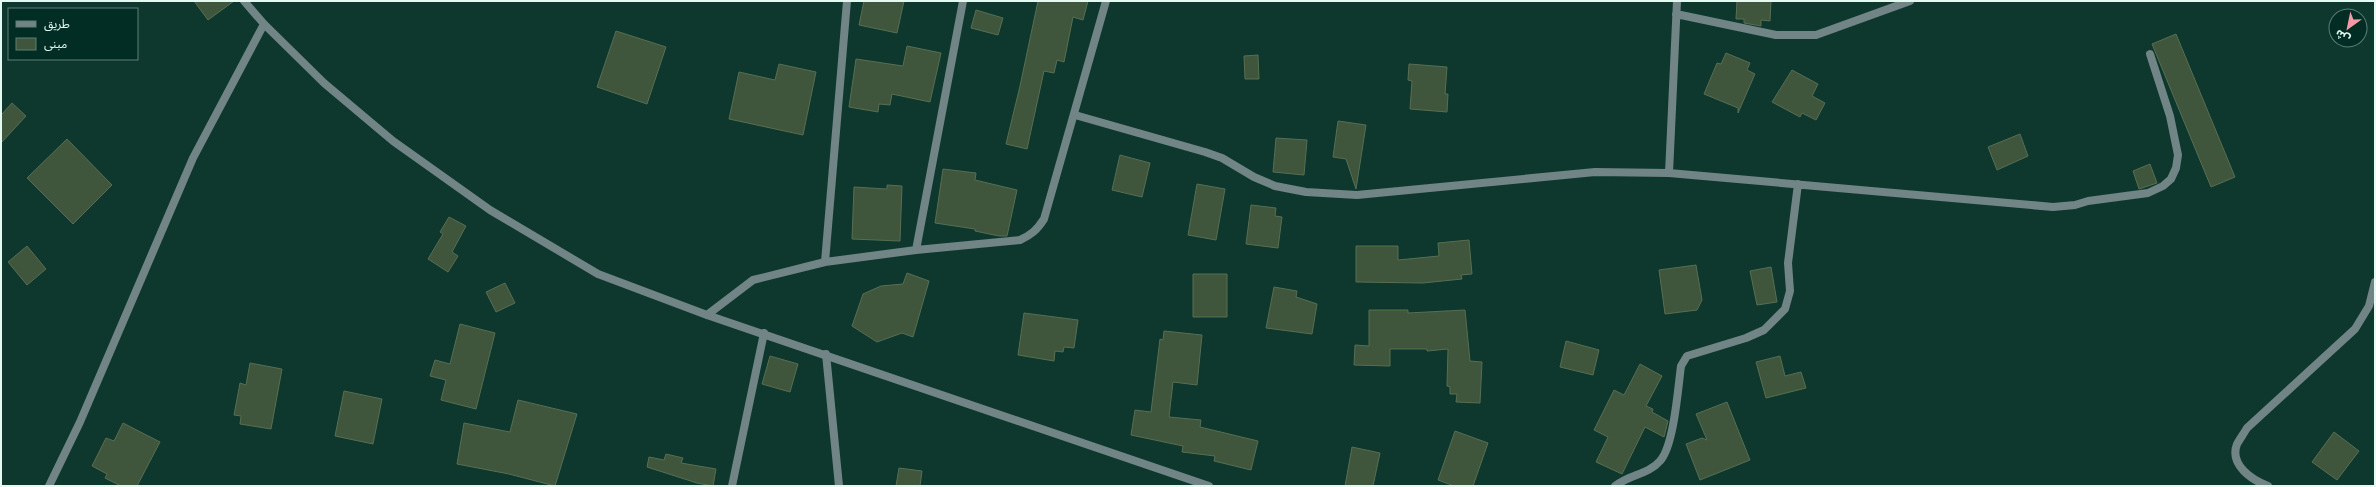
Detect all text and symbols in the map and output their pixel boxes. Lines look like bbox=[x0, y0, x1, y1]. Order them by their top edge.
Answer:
legend bbox=[8, 8, 138, 60]
north arrow bbox=[2328, 8, 2368, 48]
text: طريق bbox=[44, 15, 70, 32]
text: ش bbox=[2332, 26, 2353, 47]
text: مبنى bbox=[44, 35, 67, 52]

